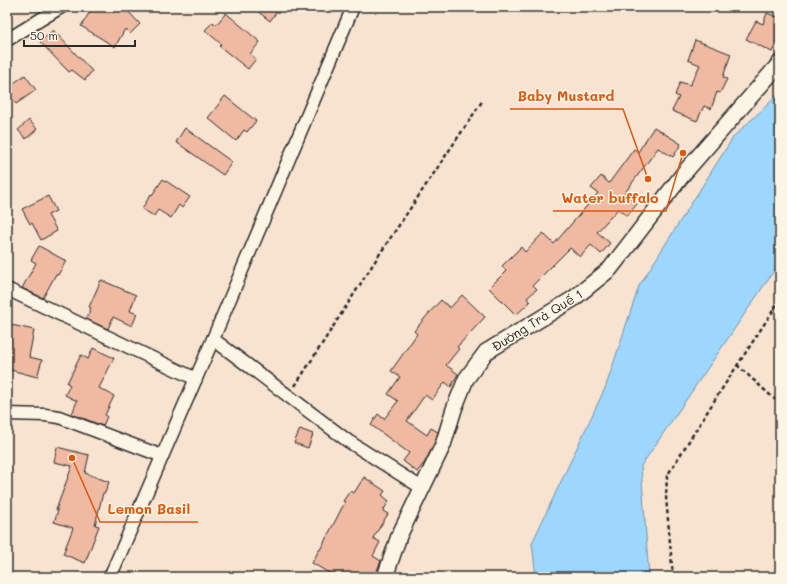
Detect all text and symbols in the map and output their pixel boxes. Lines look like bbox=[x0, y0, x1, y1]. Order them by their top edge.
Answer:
scale bar bbox=[24, 22, 135, 48]
text: 50 m bbox=[30, 27, 58, 43]
callout: Baby Mustard bbox=[510, 83, 623, 109]
text: Baby Mustard bbox=[518, 86, 615, 105]
callout: Water buffalo bbox=[553, 185, 666, 211]
text: Water buffalo bbox=[561, 188, 659, 207]
street label: Đường Trà Quế 1 bbox=[488, 285, 586, 354]
callout: Lemon Basil bbox=[100, 496, 198, 522]
text: Lemon Basil bbox=[108, 499, 190, 518]

